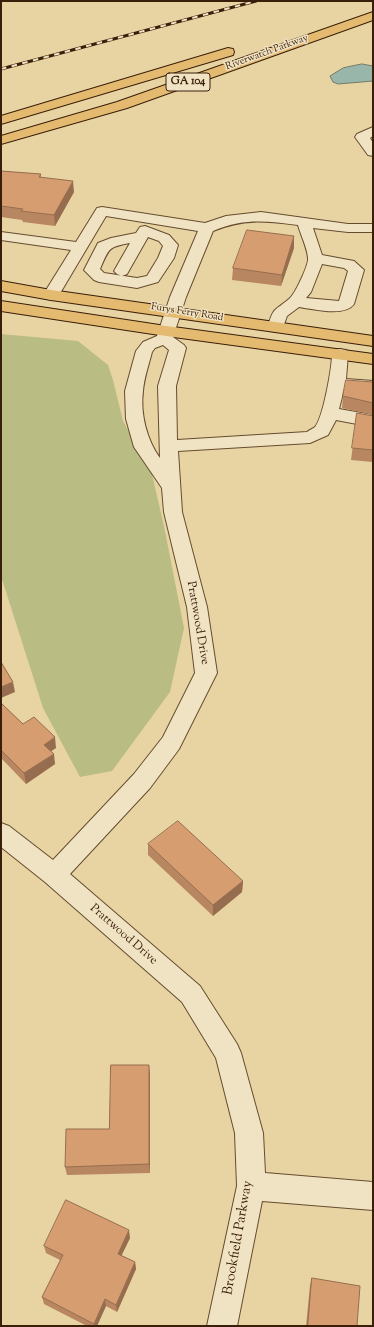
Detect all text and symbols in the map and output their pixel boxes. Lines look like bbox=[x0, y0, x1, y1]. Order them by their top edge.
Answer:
street label: Riverwatch Parkway bbox=[224, 32, 310, 74]
road number: GA 104 bbox=[166, 73, 210, 91]
street label: Furys Ferry Road bbox=[150, 301, 224, 325]
street label: Prattwood Drive bbox=[183, 580, 211, 666]
street label: Prattwood Drive bbox=[86, 902, 160, 968]
street label: Brookfield Parkway bbox=[221, 1179, 257, 1297]

